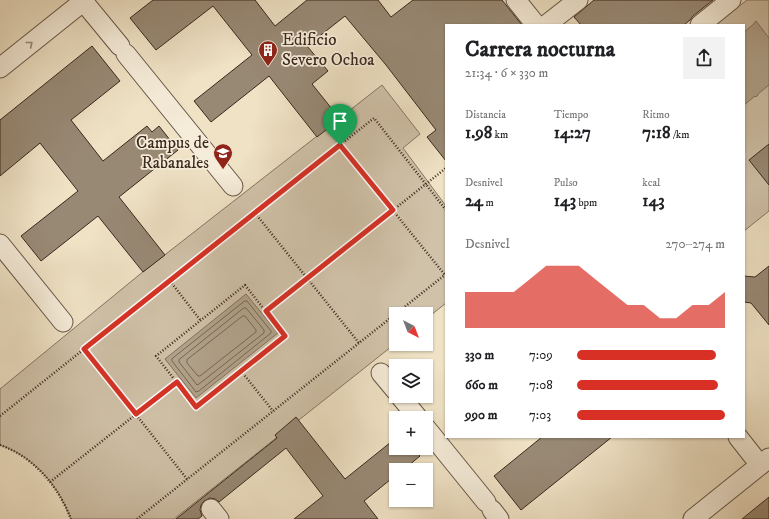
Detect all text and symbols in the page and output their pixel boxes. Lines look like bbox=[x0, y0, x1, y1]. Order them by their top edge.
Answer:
place label: Edificio Severo Ochoa bbox=[282, 29, 375, 71]
text: Carrera nocturna bbox=[465, 36, 615, 63]
button: share bbox=[683, 37, 725, 79]
building icon: Edificio Severo Ochoa bbox=[257, 39, 279, 67]
one-way arrow bbox=[26, 42, 33, 49]
text: 21:34 · 6 × 330 m bbox=[465, 65, 548, 81]
pin bbox=[323, 104, 357, 145]
text: Distancia bbox=[465, 108, 506, 122]
text: Tiempo bbox=[554, 108, 588, 122]
text: Ritmo bbox=[642, 108, 670, 122]
icon: arrive bbox=[329, 110, 351, 132]
text: 1.98 bbox=[465, 122, 492, 144]
text: 14:27 bbox=[554, 122, 591, 144]
text: 7:18 bbox=[642, 122, 670, 144]
text: km bbox=[492, 128, 508, 142]
text: /km bbox=[670, 128, 690, 142]
place label: Campus de Rabanales bbox=[136, 132, 209, 174]
school or university icon: Campus de Rabanales bbox=[212, 142, 234, 170]
text: Desnivel bbox=[465, 176, 503, 190]
text: Pulso bbox=[554, 176, 578, 190]
text: kcal bbox=[642, 176, 660, 190]
text: 24 bbox=[465, 190, 483, 212]
text: 143 bbox=[554, 190, 576, 212]
text: 143 bbox=[642, 190, 665, 212]
text: m bbox=[483, 196, 494, 210]
text: bpm bbox=[576, 196, 597, 210]
text: Desnivel bbox=[465, 236, 510, 252]
text: 270–274 m bbox=[665, 236, 725, 252]
north arrow bbox=[389, 307, 433, 351]
map controls bbox=[389, 307, 433, 507]
text: 330 m bbox=[465, 347, 494, 363]
text: 7:09 bbox=[529, 347, 553, 363]
button: layers bbox=[389, 359, 433, 403]
text: 660 m bbox=[465, 377, 498, 393]
text: 7:08 bbox=[529, 377, 553, 393]
text: 990 m bbox=[465, 407, 498, 423]
text: 7:03 bbox=[529, 407, 551, 423]
button: + bbox=[389, 411, 433, 455]
button: − bbox=[389, 463, 433, 507]

